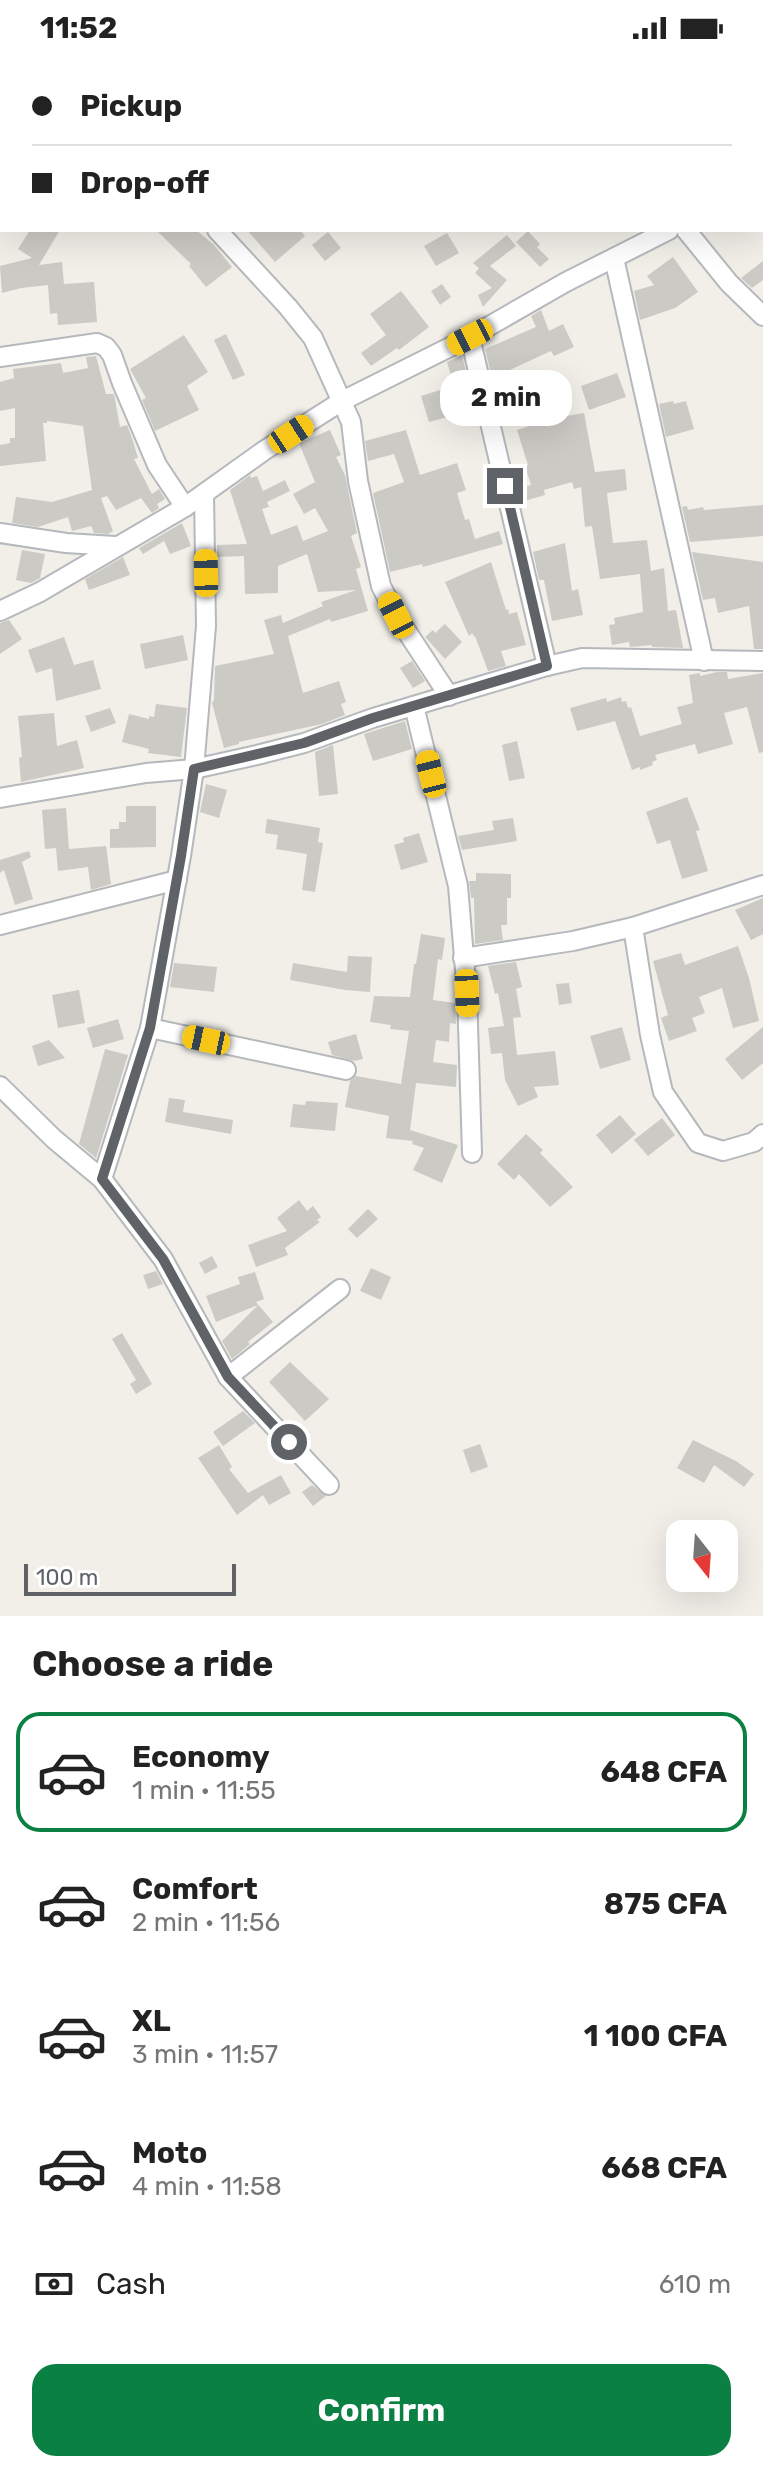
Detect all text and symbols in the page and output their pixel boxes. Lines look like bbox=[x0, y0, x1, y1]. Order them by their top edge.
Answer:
text: 11:52 bbox=[40, 10, 117, 46]
text: Pickup bbox=[80, 88, 182, 124]
text: Drop-off bbox=[80, 165, 209, 201]
car bbox=[443, 315, 497, 359]
callout: 2 min bbox=[439, 370, 571, 426]
text: 2 min bbox=[471, 382, 541, 413]
car bbox=[264, 411, 318, 457]
route end bbox=[487, 468, 523, 504]
car bbox=[194, 549, 218, 597]
car bbox=[374, 588, 418, 642]
car bbox=[414, 748, 448, 800]
car bbox=[454, 969, 480, 1017]
car bbox=[180, 1023, 232, 1057]
route start bbox=[271, 1424, 307, 1460]
north arrow bbox=[666, 1520, 738, 1592]
map controls bbox=[666, 1520, 738, 1592]
scale bar bbox=[24, 1560, 236, 1596]
text: 100 m bbox=[36, 1564, 98, 1591]
text: Choose a ride bbox=[32, 1642, 273, 1685]
icon: car bbox=[36, 1736, 108, 1808]
text: Economy bbox=[132, 1739, 270, 1775]
text: 648 CFA bbox=[600, 1754, 727, 1790]
text: 1 min · 11:55 bbox=[132, 1775, 276, 1806]
icon: car bbox=[36, 1868, 108, 1940]
text: Comfort bbox=[132, 1871, 258, 1907]
text: 875 CFA bbox=[604, 1886, 727, 1922]
text: 2 min · 11:56 bbox=[132, 1907, 280, 1938]
icon: car bbox=[36, 2000, 108, 2072]
text: XL bbox=[132, 2003, 171, 2039]
text: 1 100 CFA bbox=[584, 2018, 727, 2054]
text: 3 min · 11:57 bbox=[132, 2039, 278, 2070]
icon: car bbox=[36, 2132, 108, 2204]
text: Moto bbox=[132, 2135, 207, 2171]
text: 668 CFA bbox=[601, 2150, 727, 2186]
text: 4 min · 11:58 bbox=[132, 2171, 282, 2202]
icon: cash bbox=[32, 2262, 76, 2306]
text: Cash bbox=[96, 2266, 166, 2302]
text: 610 m bbox=[659, 2269, 731, 2300]
button: Confirm bbox=[32, 2364, 731, 2456]

